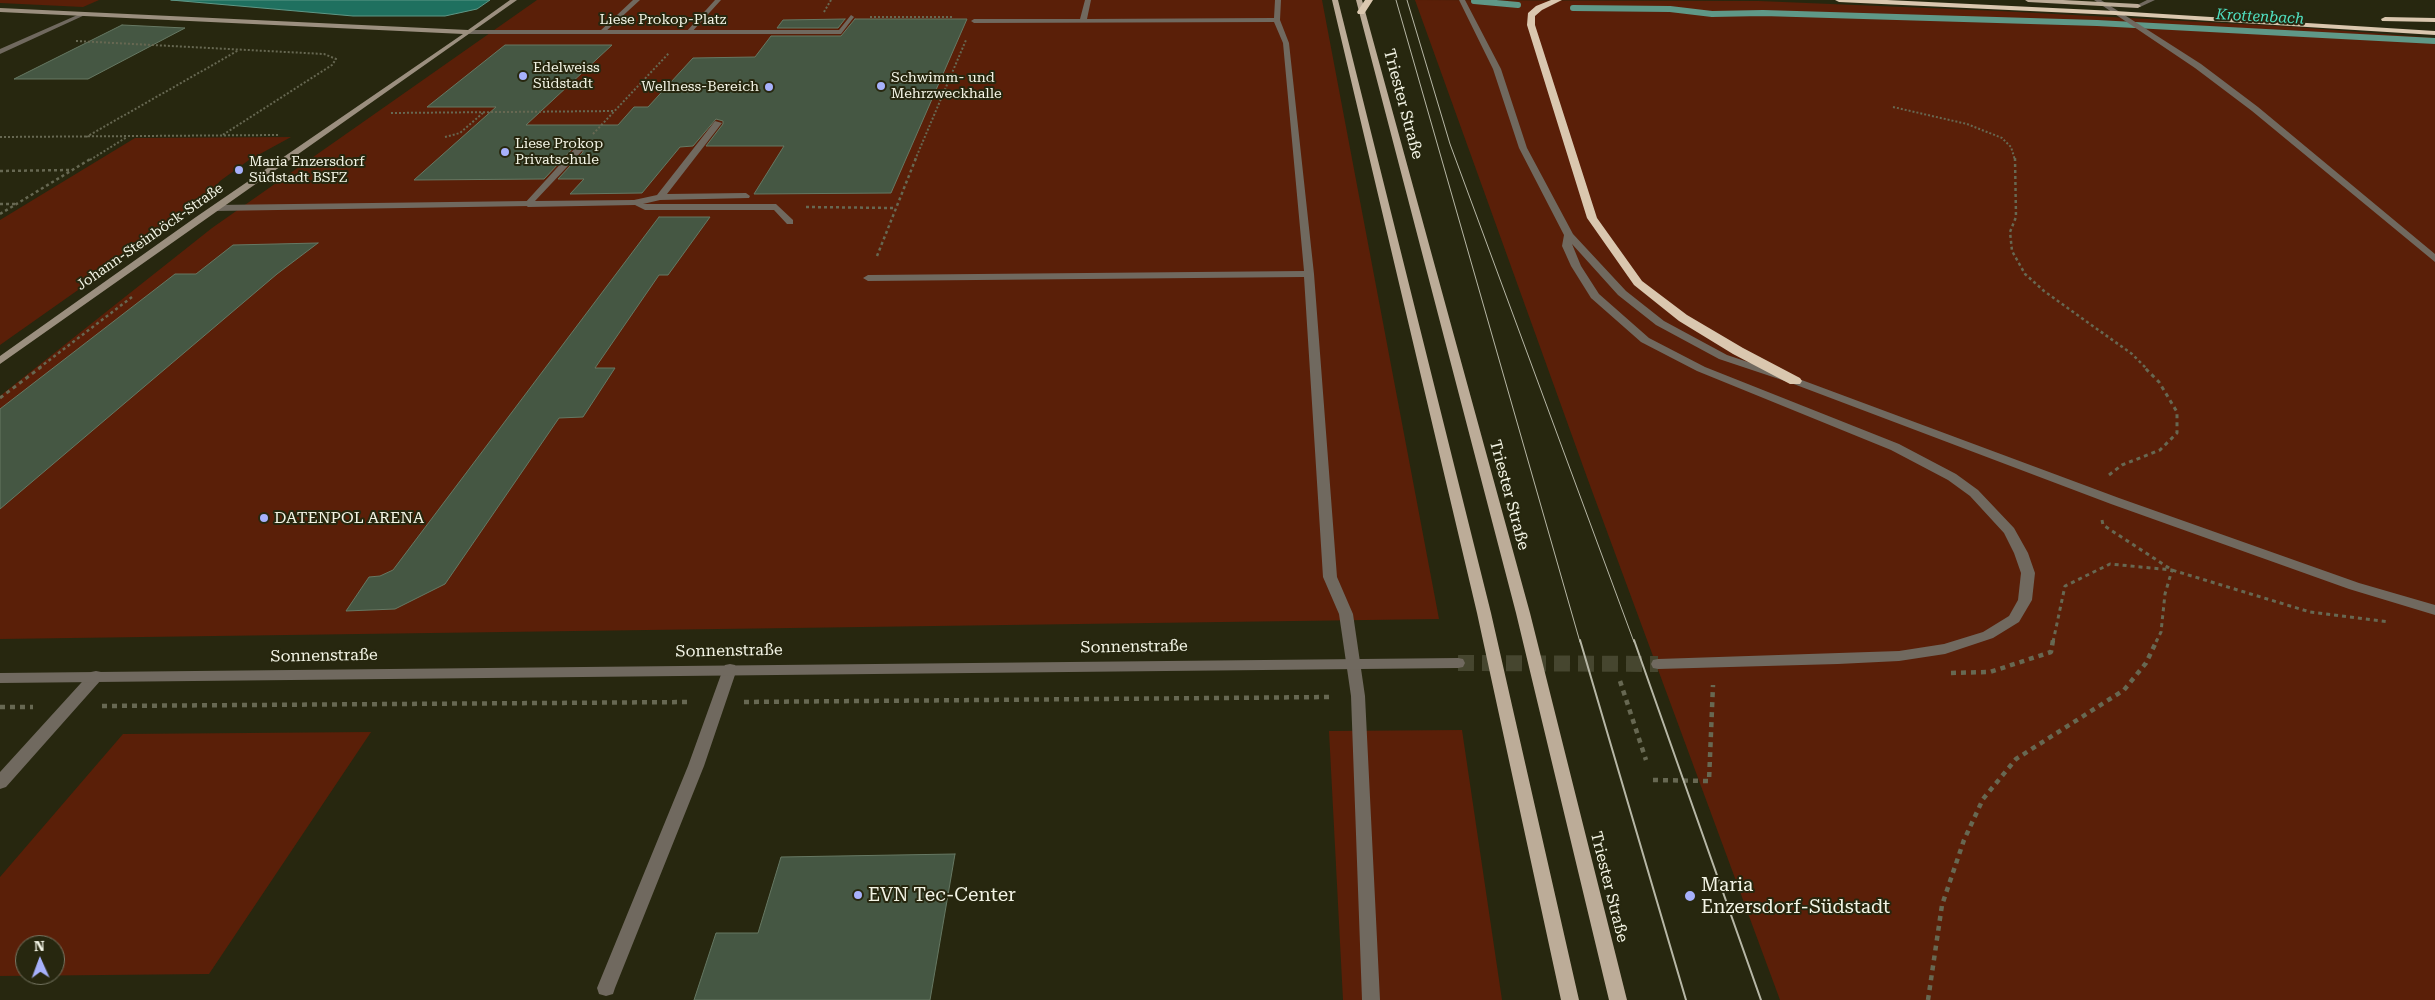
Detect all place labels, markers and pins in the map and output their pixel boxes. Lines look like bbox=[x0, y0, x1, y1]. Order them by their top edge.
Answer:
place label: Edelweiss Südstadt bbox=[533, 60, 600, 92]
marker: Edelweiss Südstadt bbox=[517, 70, 529, 82]
place label: Schwimm- und Mehrzweckhalle bbox=[891, 70, 1002, 102]
place label: Wellness-Bereich bbox=[641, 79, 759, 95]
marker: Schwimm- und Mehrzweckhalle bbox=[875, 80, 887, 92]
marker: Wellness-Bereich bbox=[763, 81, 775, 93]
place label: Liese Prokop Privatschule bbox=[515, 136, 603, 168]
marker: Liese Prokop Privatschule bbox=[499, 146, 511, 158]
place label: Maria Enzersdorf Südstadt BSFZ bbox=[249, 154, 364, 186]
marker: Maria Enzersdorf Südstadt BSFZ bbox=[233, 164, 245, 176]
place label: DATENPOL ARENA bbox=[274, 508, 424, 528]
marker: DATENPOL ARENA bbox=[258, 512, 270, 524]
place label: Maria Enzersdorf-Südstadt bbox=[1701, 874, 1890, 918]
place label: EVN Tec-Center bbox=[868, 884, 1016, 906]
marker: EVN Tec-Center bbox=[852, 889, 864, 901]
marker: Maria Enzersdorf-Südstadt bbox=[1683, 889, 1697, 903]

